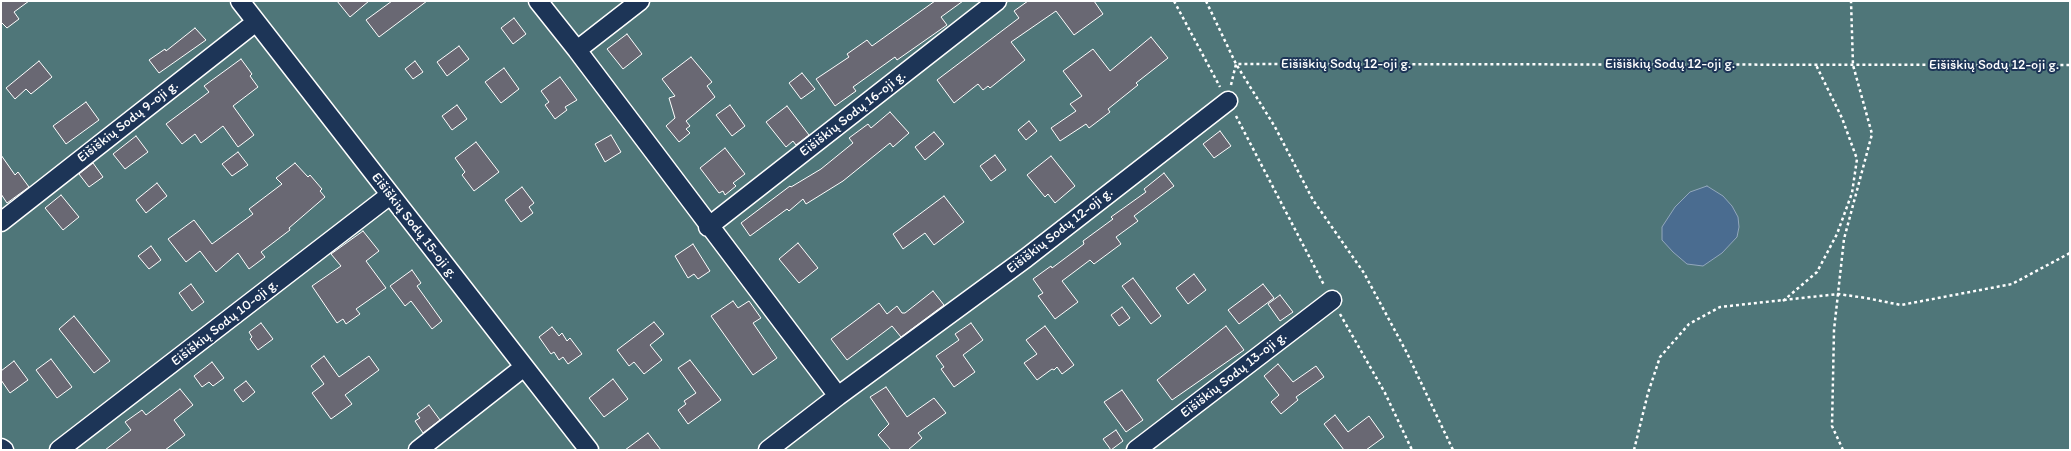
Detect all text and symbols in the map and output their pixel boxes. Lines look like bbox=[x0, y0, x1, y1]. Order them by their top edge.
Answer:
street label: Eišiškių Sodų 12-oji g. bbox=[1281, 56, 1411, 72]
street label: Eišiškių Sodų 12-oji g. bbox=[1605, 56, 1735, 72]
street label: Eišiškių Sodų 12-oji g. bbox=[1929, 57, 2059, 73]
street label: Eišiškių Sodų 16-oji g. bbox=[797, 67, 909, 161]
street label: Eišiškių Sodų 9-oji g. bbox=[74, 77, 182, 167]
street label: Eišiškių Sodų 15-oji g. bbox=[367, 170, 461, 282]
street label: Eišiškių Sodų 12-oji g. bbox=[1004, 184, 1116, 278]
street label: Eišiškių Sodų 10-oji g. bbox=[168, 276, 282, 370]
street label: Eišiškių Sodų 13-oji g. bbox=[1177, 328, 1291, 422]

